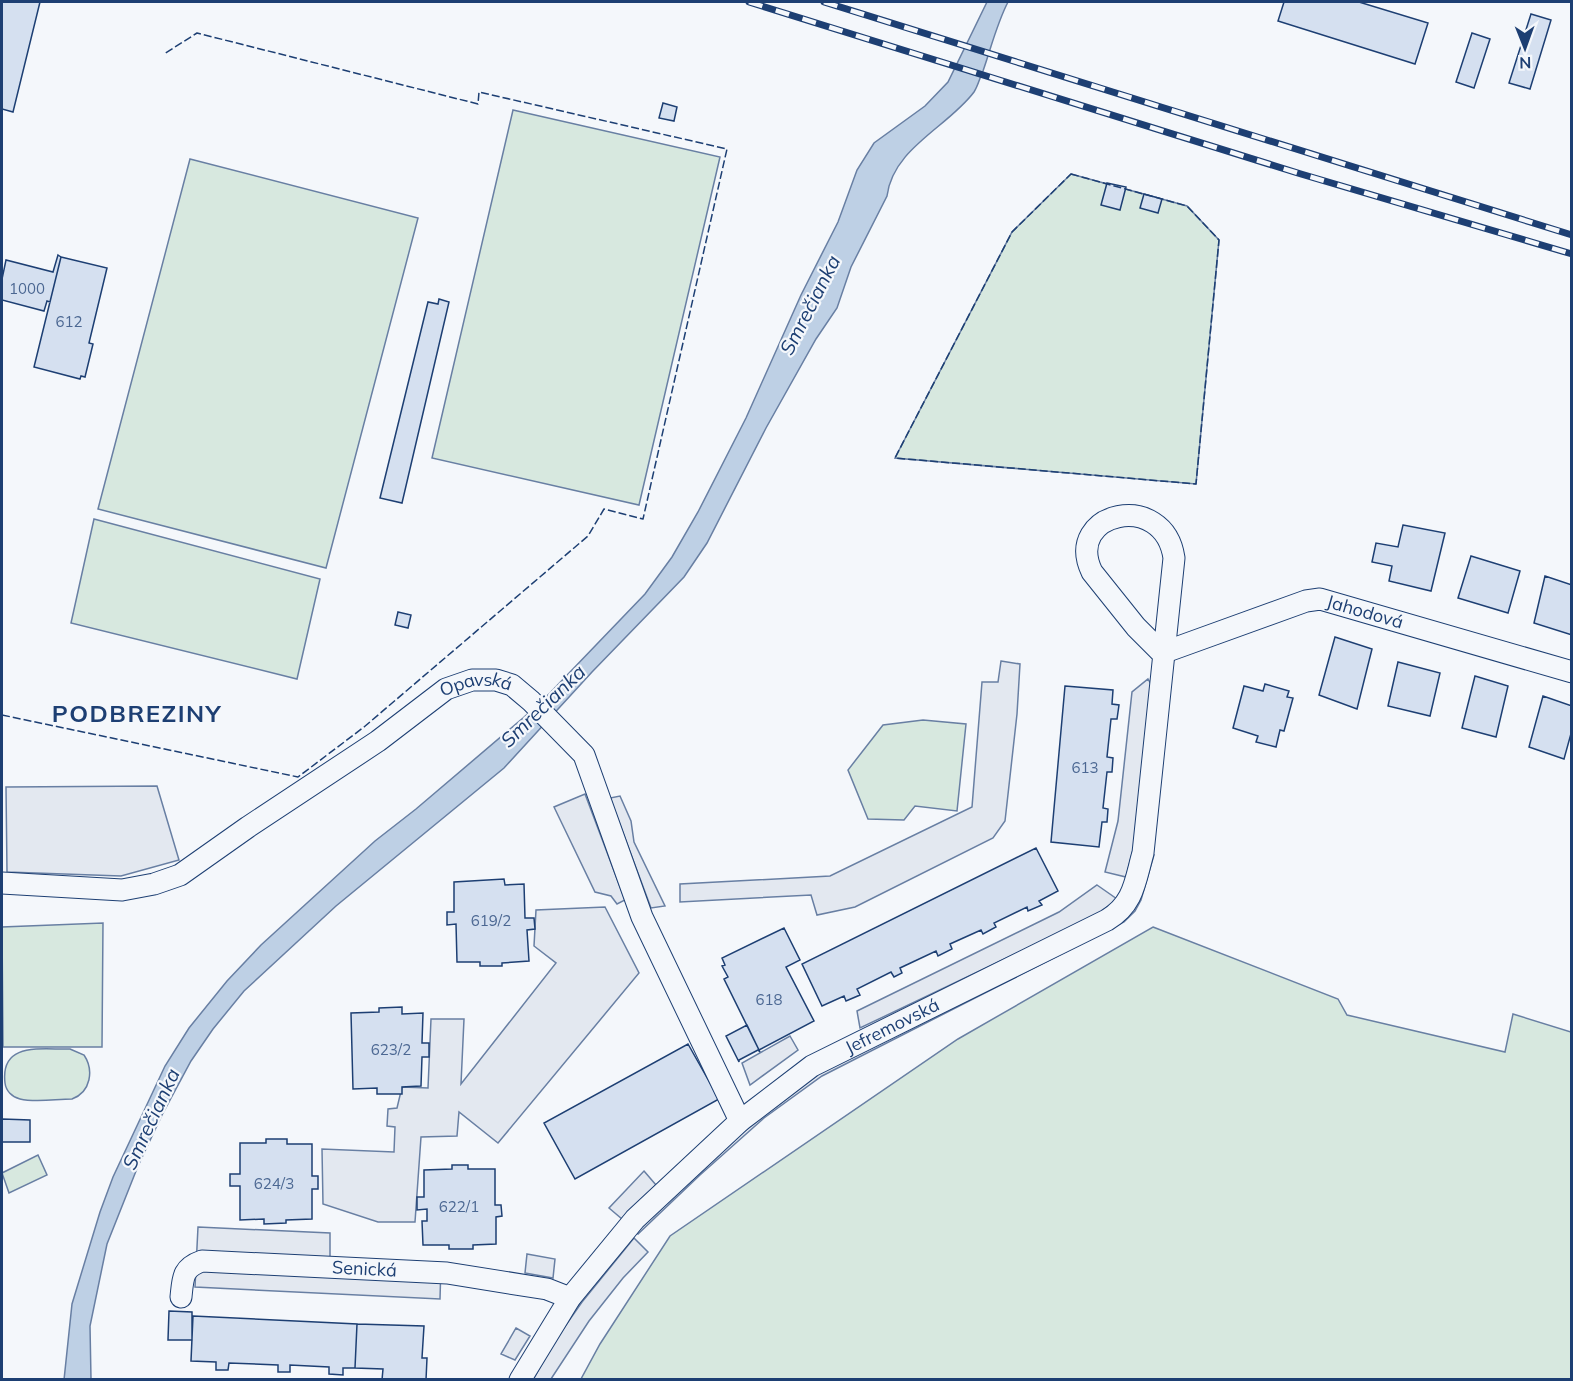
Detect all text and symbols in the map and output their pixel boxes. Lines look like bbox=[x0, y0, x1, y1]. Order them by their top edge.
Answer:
north arrow bbox=[1495, 18, 1555, 78]
text: N bbox=[1519, 53, 1531, 73]
water label: Smrečianka bbox=[774, 251, 845, 359]
house number: 1000 bbox=[9, 279, 45, 298]
house number: 612 bbox=[55, 312, 83, 331]
street label: Jahodová bbox=[1324, 590, 1406, 634]
water label: Smrečianka bbox=[495, 659, 590, 752]
street label: Opavská bbox=[436, 667, 515, 701]
district label: PODBREZINY bbox=[52, 698, 222, 728]
house number: 613 bbox=[1071, 758, 1099, 777]
house number: 619/2 bbox=[471, 911, 511, 930]
house number: 618 bbox=[755, 990, 783, 1009]
street label: Jefremovská bbox=[841, 993, 943, 1059]
house number: 623/2 bbox=[371, 1040, 411, 1059]
water label: Smrečianka bbox=[116, 1064, 185, 1173]
house number: 624/3 bbox=[254, 1174, 294, 1193]
house number: 622/1 bbox=[439, 1197, 479, 1216]
street label: Senická bbox=[331, 1255, 397, 1282]

